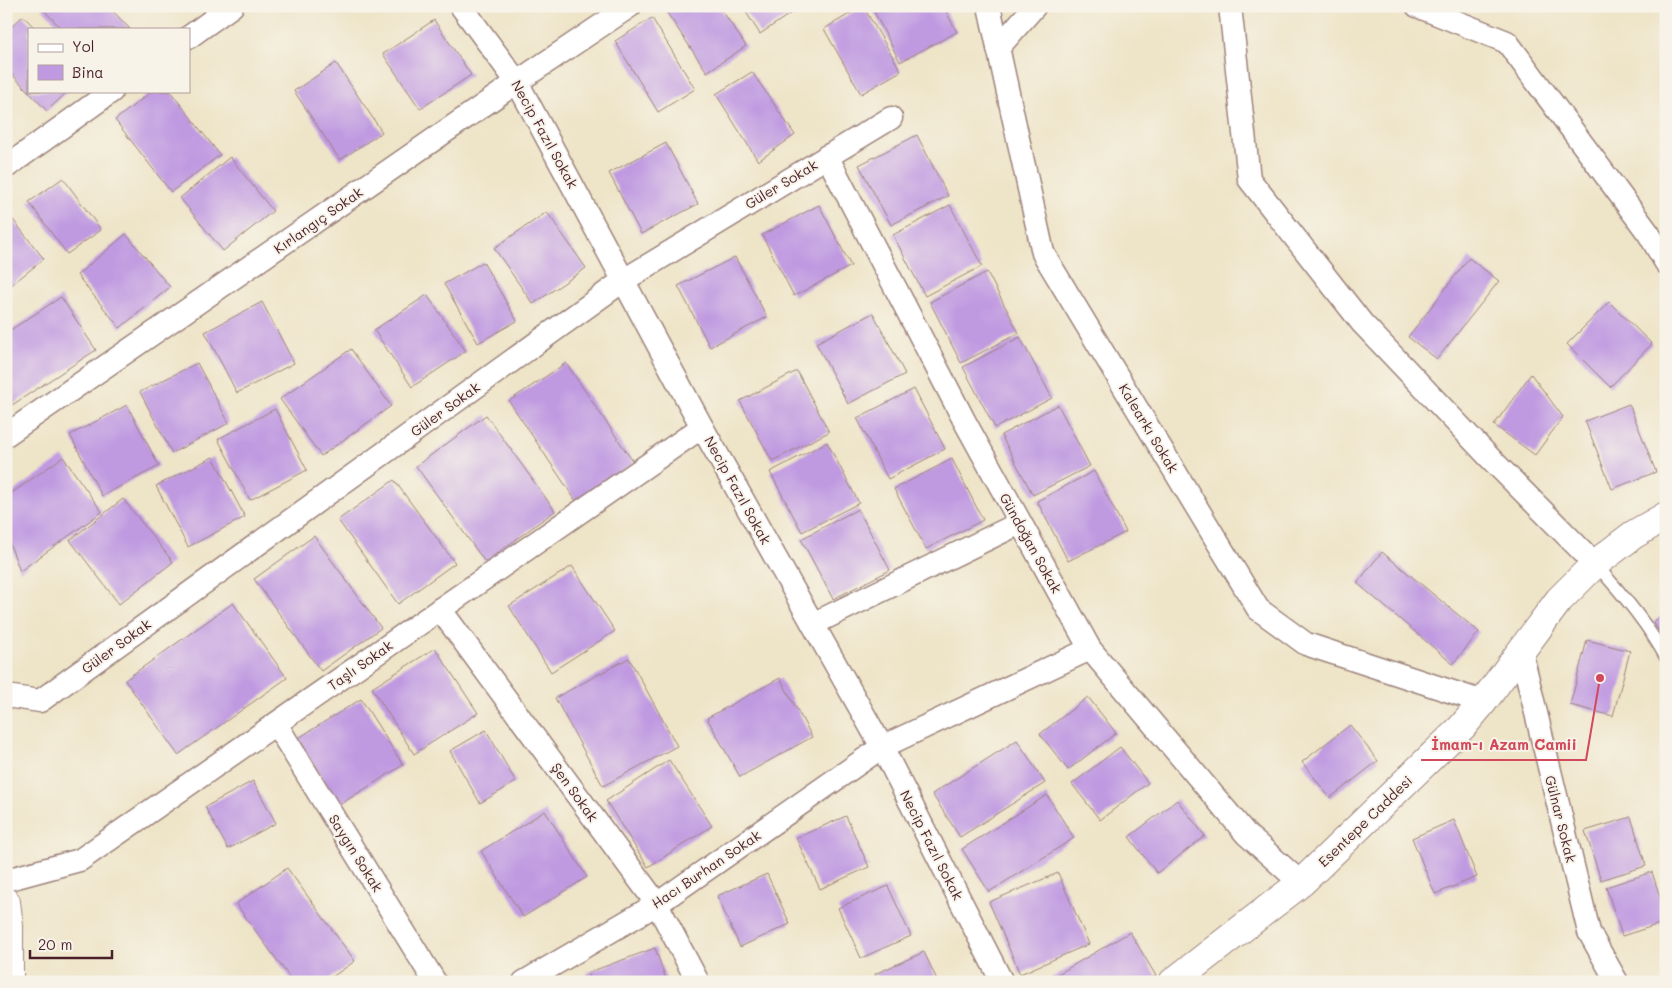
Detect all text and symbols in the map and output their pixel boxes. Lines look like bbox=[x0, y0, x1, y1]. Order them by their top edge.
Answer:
legend bbox=[28, 28, 190, 92]
text: Yol bbox=[72, 36, 95, 56]
text: Bina bbox=[72, 62, 104, 82]
street label: Necip Fazıl Sokak bbox=[507, 76, 583, 192]
street label: Güler Sokak bbox=[741, 155, 821, 213]
street label: Kırlangıç Sokak bbox=[270, 182, 366, 258]
street label: Güler Sokak bbox=[406, 377, 484, 441]
street label: Kalearkı Sokak bbox=[1115, 380, 1183, 476]
street label: Necip Fazıl Sokak bbox=[700, 432, 776, 548]
street label: Gündoğan Sokak bbox=[996, 489, 1066, 597]
street label: Güler Sokak bbox=[77, 614, 155, 678]
street label: Taşlı Sokak bbox=[324, 636, 396, 694]
callout: İmam-ı Azam Camii bbox=[1421, 730, 1586, 760]
text: İmam-ı Azam Camii bbox=[1431, 734, 1577, 754]
street label: Şen Sokak bbox=[547, 759, 603, 825]
street label: Esentepe Caddesi bbox=[1314, 771, 1416, 871]
street label: Gülnar Sokak bbox=[1541, 773, 1581, 865]
street label: Necip Fazıl Sokak bbox=[896, 787, 968, 903]
street label: Saygın Sokak bbox=[325, 810, 387, 896]
street label: Hacı Burhan Sokak bbox=[648, 825, 764, 913]
scale bar bbox=[30, 928, 112, 960]
text: 20 m bbox=[38, 934, 72, 954]

